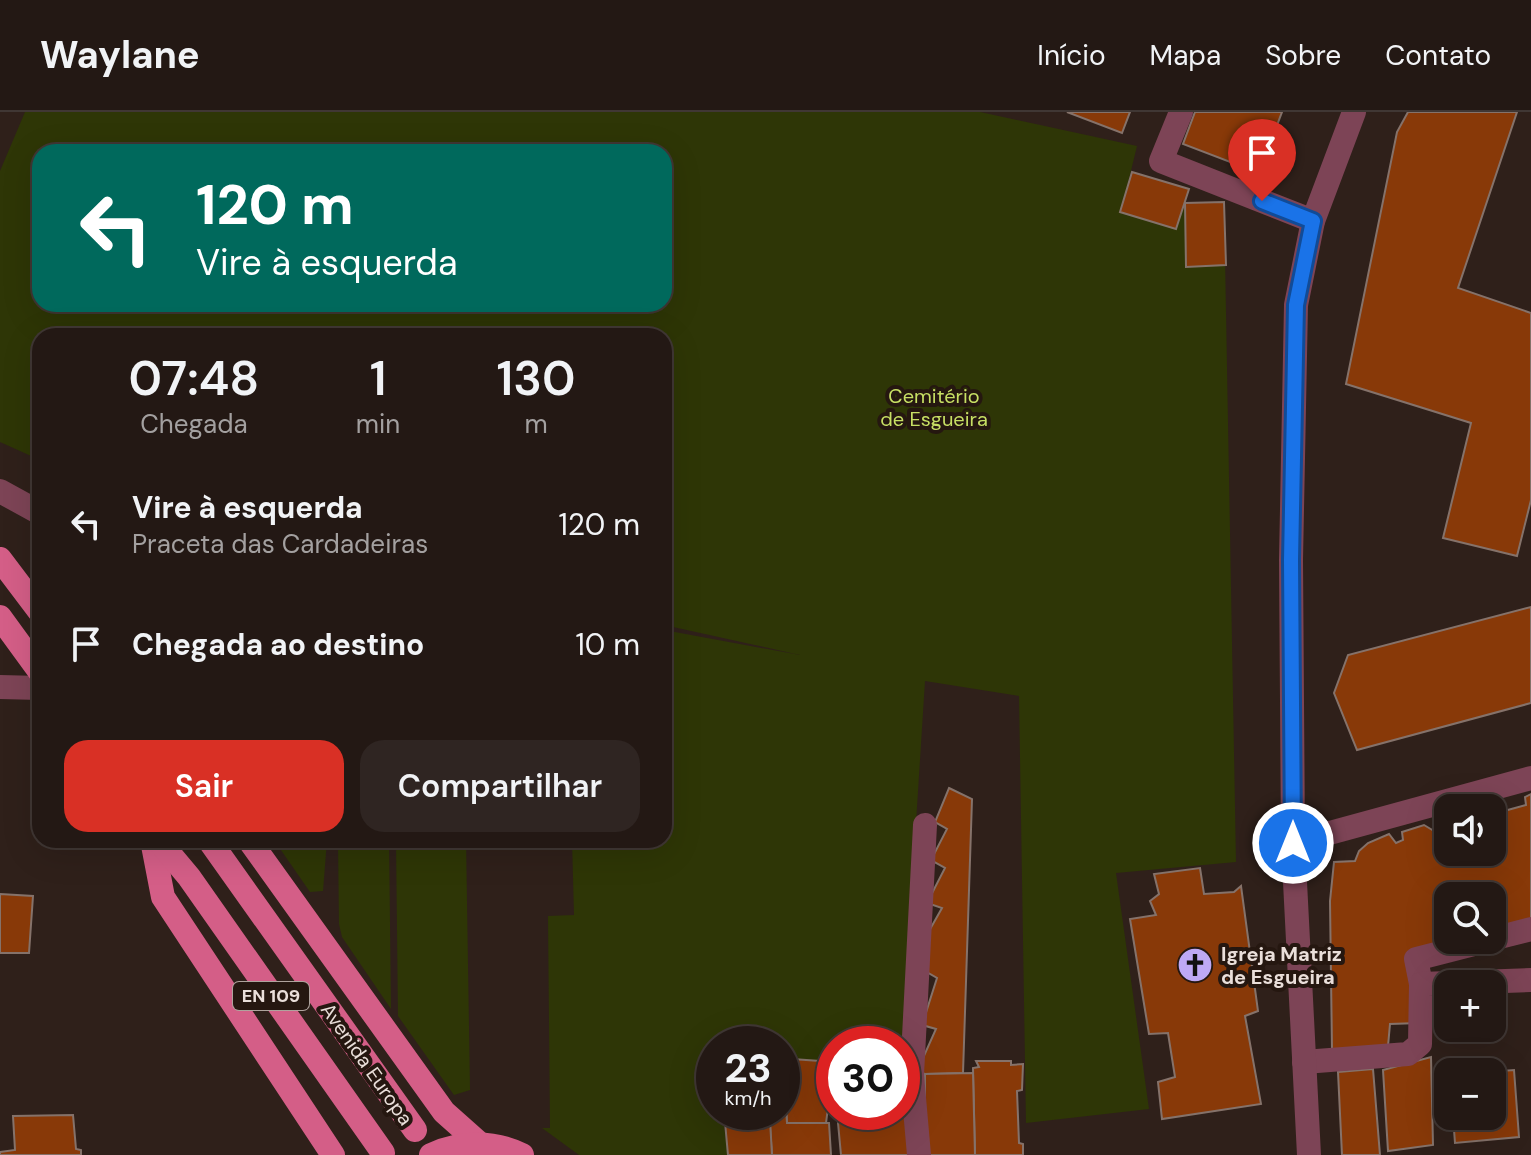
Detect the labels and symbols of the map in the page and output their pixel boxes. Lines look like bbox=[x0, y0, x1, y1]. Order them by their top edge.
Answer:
pin bbox=[1228, 119, 1296, 201]
park label: Cemitério de Esgueira bbox=[880, 383, 988, 432]
position arrow bbox=[1251, 801, 1335, 885]
place label: Igreja Matriz de Esgueira bbox=[1221, 941, 1342, 990]
church icon: Igreja Matriz de Esgueira bbox=[1176, 946, 1214, 984]
road number: EN 109 bbox=[233, 982, 309, 1010]
street label: Avenida Europa bbox=[315, 998, 419, 1130]
speed limit sign: 30 bbox=[816, 1026, 920, 1130]

